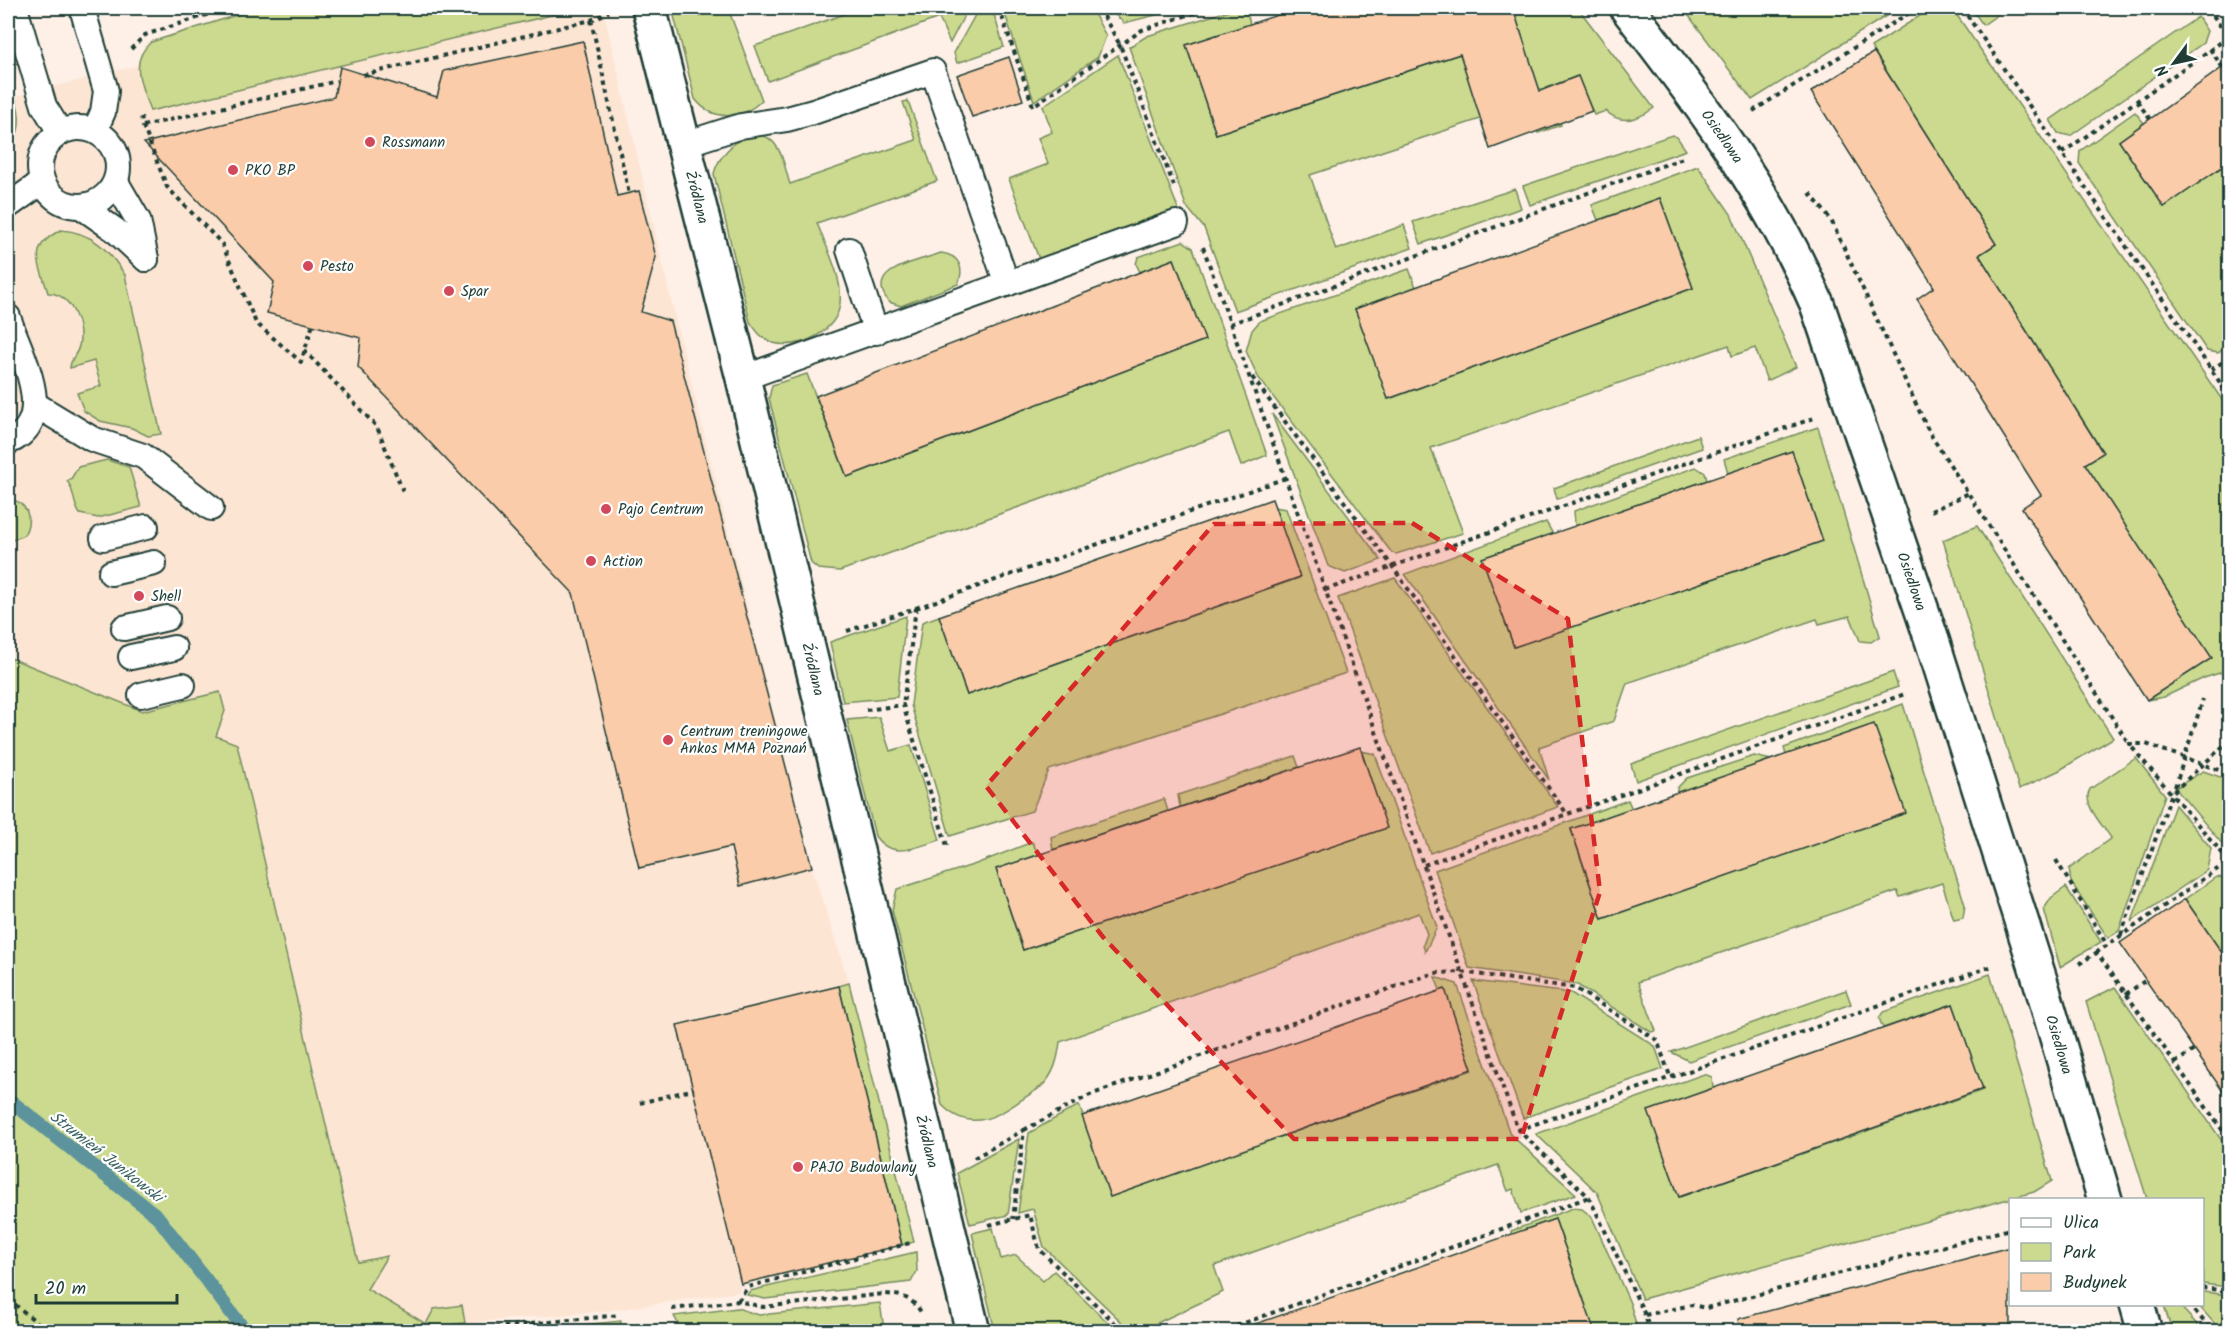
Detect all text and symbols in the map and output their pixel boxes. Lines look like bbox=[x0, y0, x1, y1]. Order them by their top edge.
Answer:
north arrow bbox=[2144, 33, 2204, 93]
text: N bbox=[2149, 59, 2176, 81]
street label: Osiedlowa bbox=[1694, 105, 1749, 169]
place label: Rossmann bbox=[382, 131, 445, 155]
marker: Rossmann bbox=[363, 135, 377, 149]
place label: PKO BP bbox=[245, 159, 296, 183]
marker: PKO BP bbox=[226, 163, 240, 177]
street label: Źródlana bbox=[678, 168, 714, 227]
place label: Pesto bbox=[320, 255, 354, 279]
marker: Pesto bbox=[301, 259, 315, 273]
place label: Spar bbox=[461, 280, 489, 304]
marker: Spar bbox=[442, 284, 456, 298]
place label: Pajo Centrum bbox=[618, 498, 704, 522]
marker: Pajo Centrum bbox=[599, 502, 613, 516]
street label: Osiedlowa bbox=[1890, 549, 1932, 615]
place label: Action bbox=[603, 550, 643, 574]
marker: Action bbox=[584, 554, 598, 568]
place label: Shell bbox=[151, 585, 181, 609]
marker: Shell bbox=[132, 589, 146, 603]
street label: Źródlana bbox=[794, 640, 830, 698]
place label: Centrum treningowe Ankos MMA Poznań bbox=[680, 720, 808, 761]
marker: Centrum treningowe Ankos MMA Poznań bbox=[661, 733, 675, 747]
street label: Osiedlowa bbox=[2038, 1012, 2078, 1078]
water label: Strumień Junikowski bbox=[44, 1105, 170, 1211]
street label: Źródlana bbox=[908, 1112, 944, 1171]
place label: PAJO Budowlany bbox=[810, 1156, 917, 1180]
marker: PAJO Budowlany bbox=[791, 1160, 805, 1174]
legend bbox=[2009, 1198, 2204, 1306]
text: Ulica bbox=[2063, 1209, 2099, 1238]
text: Park bbox=[2063, 1239, 2096, 1268]
scale bar bbox=[36, 1267, 177, 1305]
text: Budynek bbox=[2063, 1269, 2127, 1298]
text: 20 m bbox=[45, 1275, 86, 1304]

